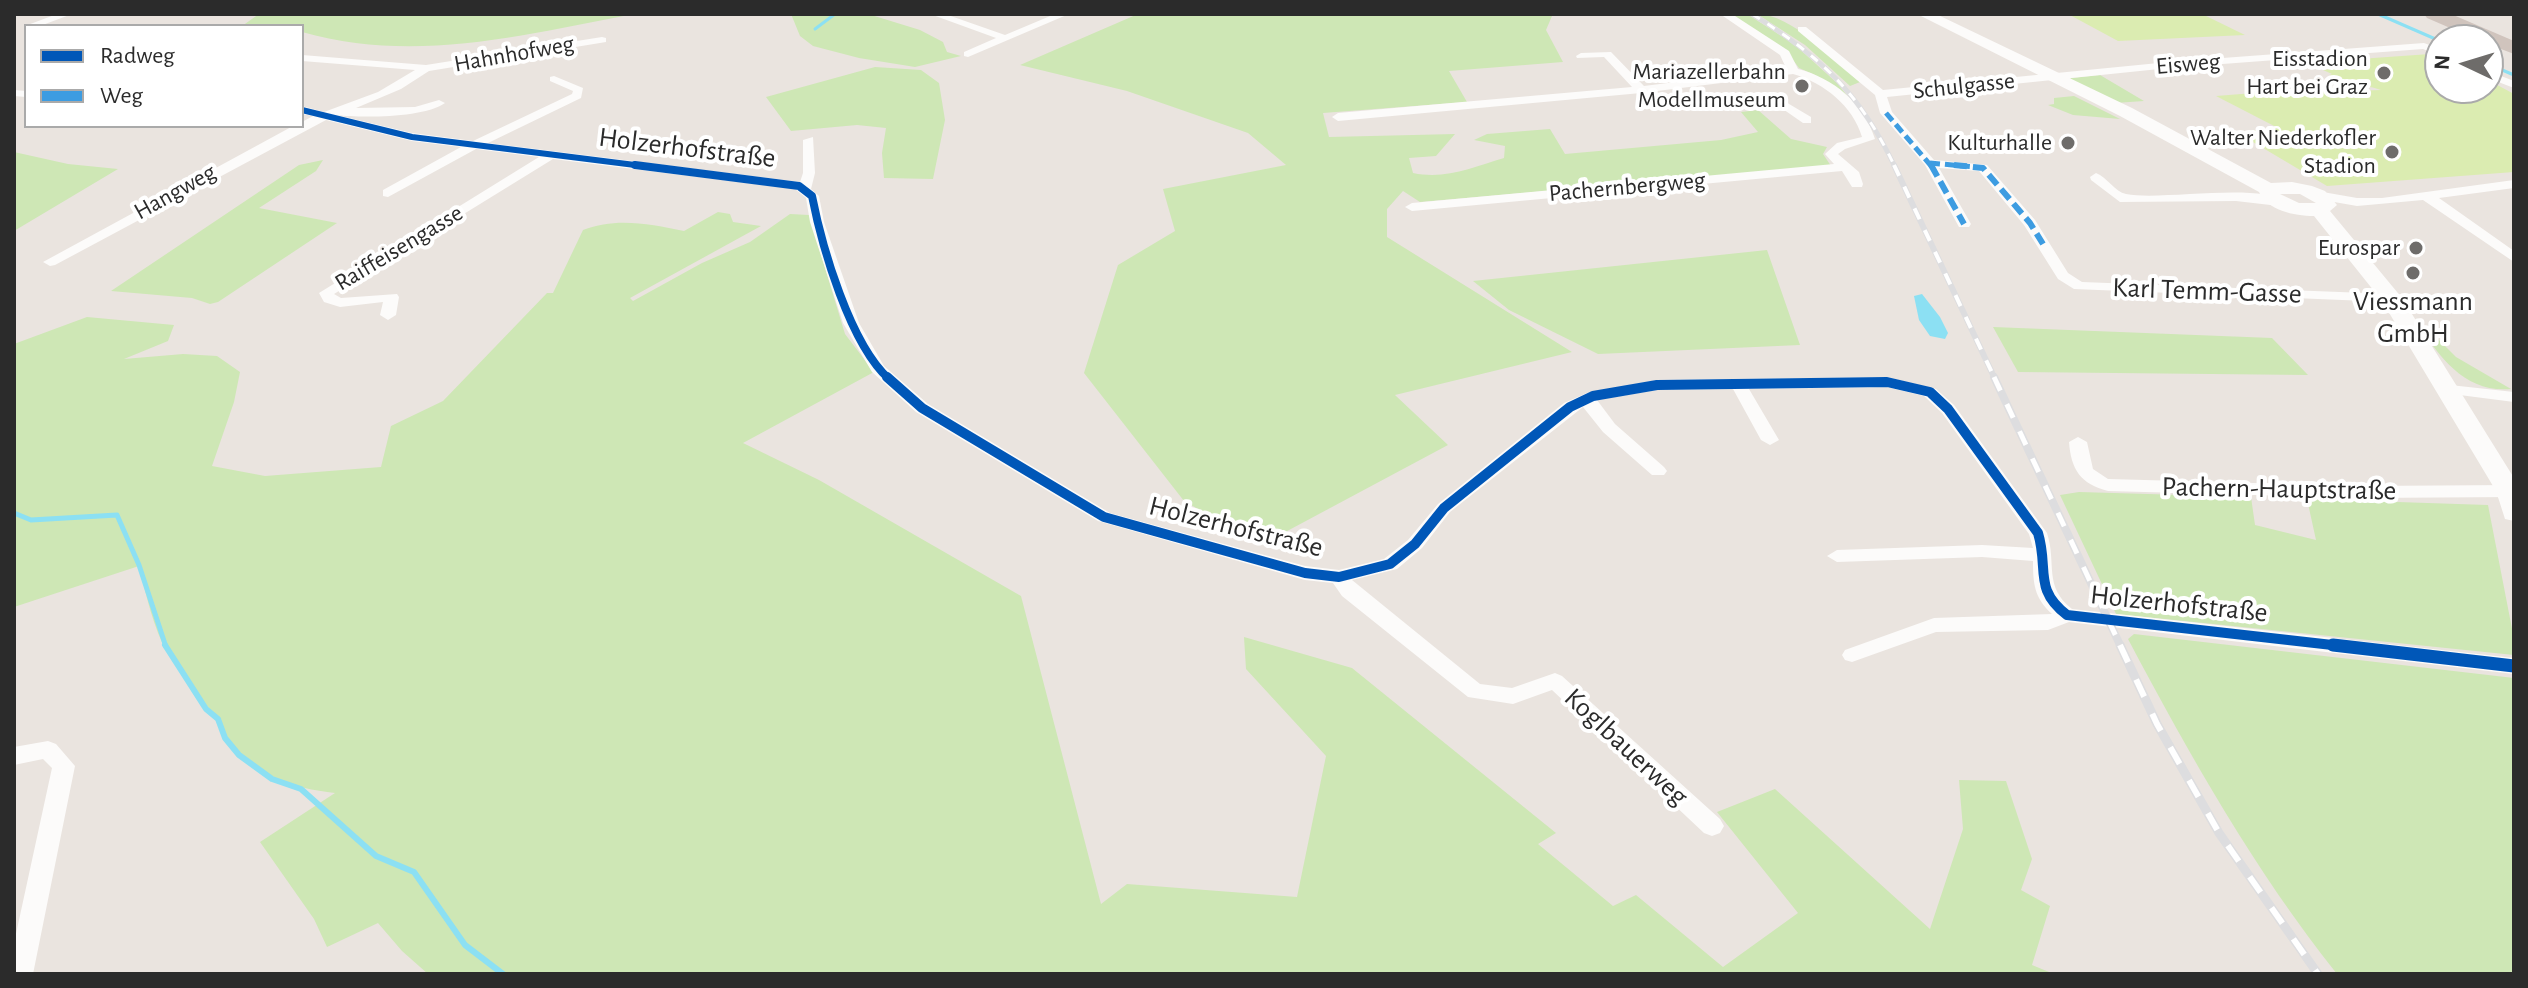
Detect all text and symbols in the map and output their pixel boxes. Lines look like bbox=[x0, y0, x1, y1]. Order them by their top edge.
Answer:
legend bbox=[24, 24, 304, 128]
north arrow bbox=[2424, 24, 2504, 104]
street label: Hahnhofweg bbox=[452, 29, 576, 79]
text: Radweg bbox=[100, 44, 175, 68]
place label: Eisstadion Hart bei Graz bbox=[2246, 45, 2368, 101]
street label: Eisweg bbox=[2155, 47, 2221, 81]
text: N bbox=[2431, 54, 2454, 71]
place label: Mariazellerbahn Modellmuseum bbox=[1632, 58, 1786, 114]
marker: Eisstadion Hart bei Graz bbox=[2375, 64, 2393, 82]
street label: Schulgasse bbox=[1912, 66, 2016, 106]
marker: Mariazellerbahn Modellmuseum bbox=[1793, 77, 1811, 95]
text: Weg bbox=[100, 84, 143, 108]
street label: Holzerhofstraße bbox=[597, 120, 777, 176]
place label: Walter Niederkofler Stadion bbox=[2190, 124, 2376, 180]
place label: Kulturhalle bbox=[1947, 129, 2052, 157]
marker: Kulturhalle bbox=[2059, 134, 2077, 152]
marker: Walter Niederkofler Stadion bbox=[2383, 143, 2401, 161]
street label: Hangweg bbox=[129, 158, 221, 226]
street label: Pachernbergweg bbox=[1548, 166, 1706, 208]
street label: Raiffeisengasse bbox=[330, 198, 468, 298]
place label: Eurospar bbox=[2318, 234, 2400, 262]
marker: Eurospar bbox=[2407, 239, 2425, 257]
marker: Viessmann GmbH bbox=[2404, 264, 2422, 282]
street label: Karl Temm-Gasse bbox=[2112, 271, 2302, 311]
place label: Viessmann GmbH bbox=[2353, 285, 2473, 351]
street label: Pachern-Hauptstraße bbox=[2161, 470, 2397, 508]
street label: Holzerhofstraße bbox=[1146, 489, 1326, 565]
street label: Holzerhofstraße bbox=[2089, 578, 2269, 630]
street label: Koglbauerweg bbox=[1557, 681, 1695, 813]

